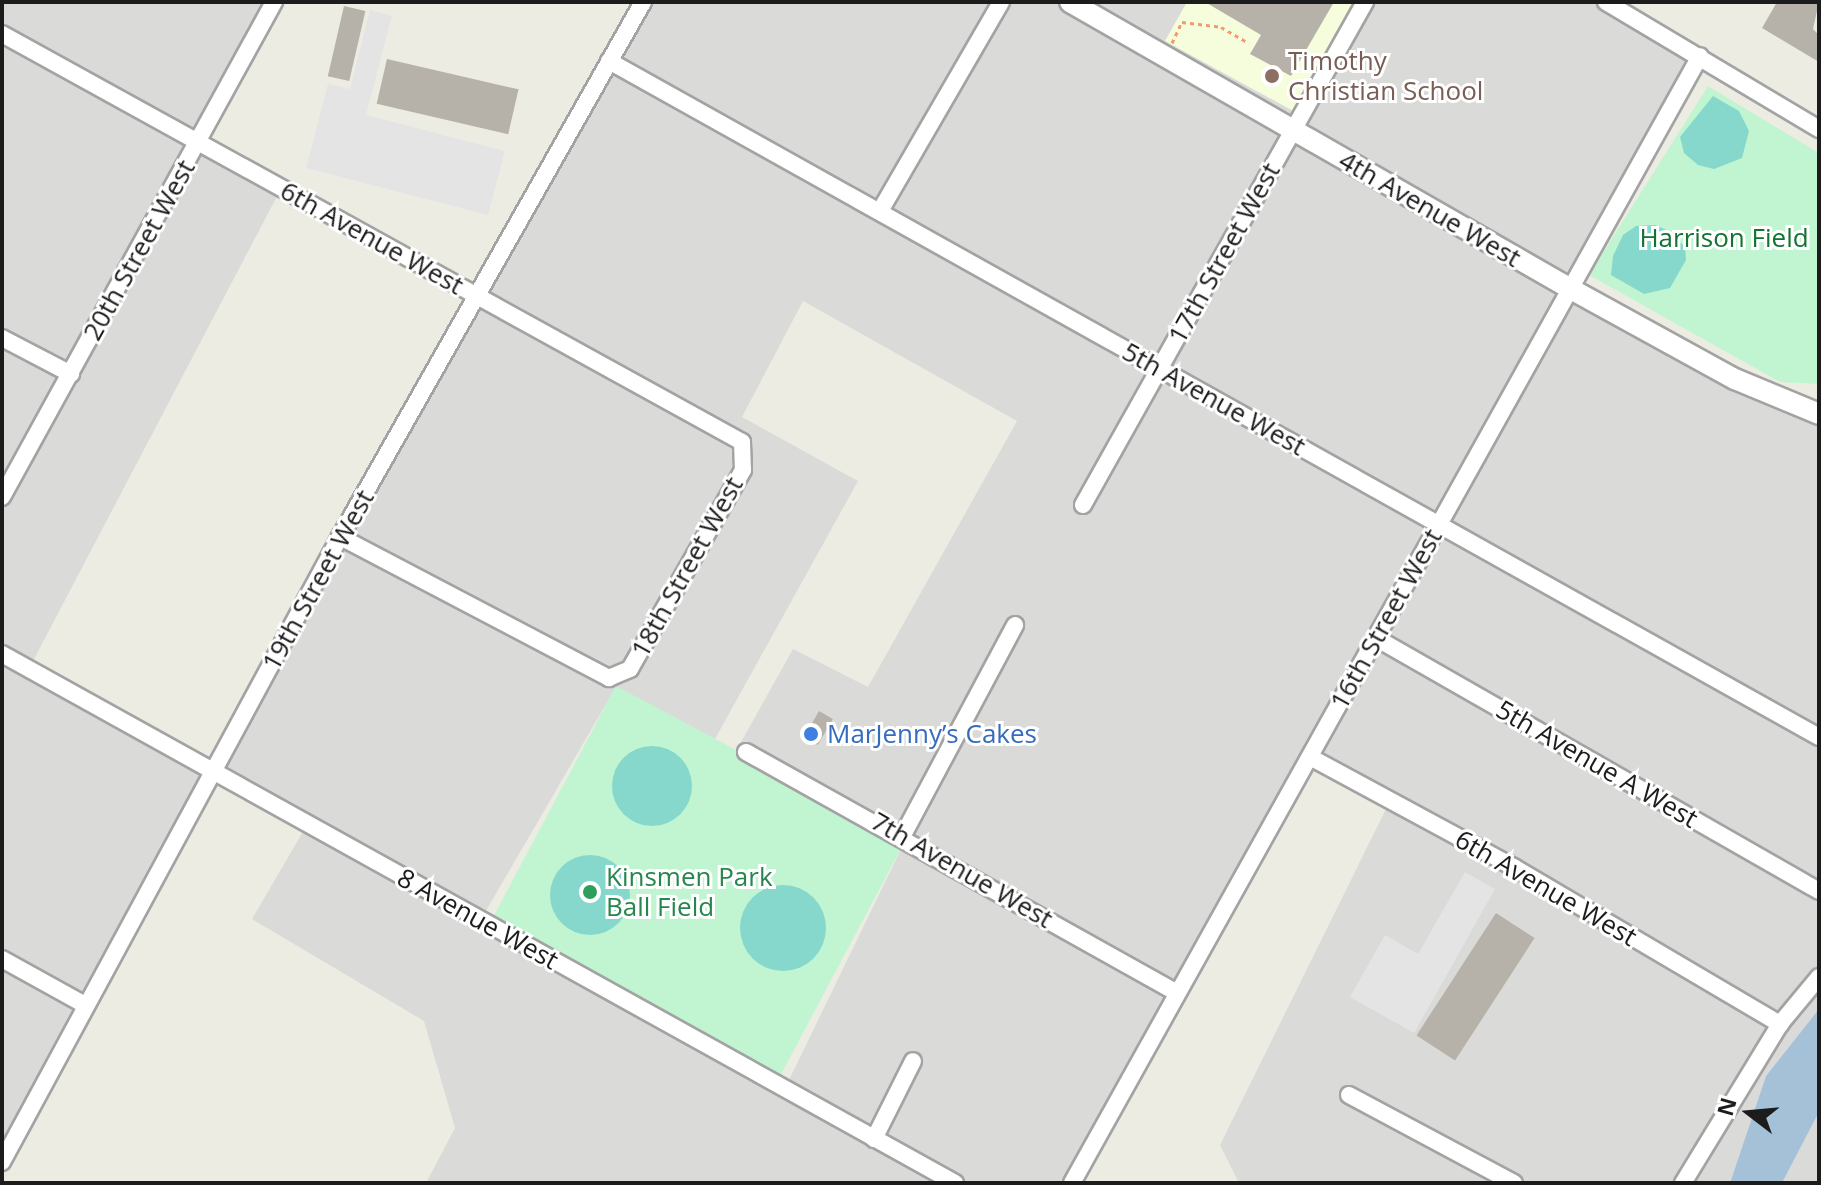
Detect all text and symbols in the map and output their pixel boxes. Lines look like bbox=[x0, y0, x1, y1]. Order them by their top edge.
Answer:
place label: Timothy Christian School bbox=[1288, 45, 1483, 106]
marker: Timothy Christian School bbox=[1263, 67, 1281, 85]
street label: 4th Avenue West bbox=[1334, 144, 1526, 274]
street label: 20th Street West bbox=[77, 154, 201, 346]
street label: 17th Street West bbox=[1162, 157, 1286, 349]
street label: 6th Avenue West bbox=[275, 175, 469, 301]
park label: Harrison Field bbox=[1639, 222, 1809, 254]
street label: 5th Avenue West bbox=[1117, 336, 1311, 462]
street label: 18th Street West bbox=[625, 471, 749, 663]
street label: 19th Street West bbox=[256, 484, 380, 676]
street label: 16th Street West bbox=[1324, 523, 1448, 715]
street label: 5th Avenue A West bbox=[1491, 694, 1703, 834]
place label: MarJenny’s Cakes bbox=[827, 718, 1037, 750]
marker: MarJenny’s Cakes bbox=[802, 725, 820, 743]
street label: 7th Avenue West bbox=[866, 805, 1058, 935]
street label: 6th Avenue West bbox=[1450, 823, 1642, 953]
place label: Kinsmen Park Ball Field bbox=[606, 861, 773, 922]
street label: 8 Avenue West bbox=[392, 862, 564, 976]
marker: Kinsmen Park Ball Field bbox=[581, 883, 599, 901]
north arrow bbox=[1709, 1073, 1789, 1153]
text: N bbox=[1709, 1094, 1743, 1119]

